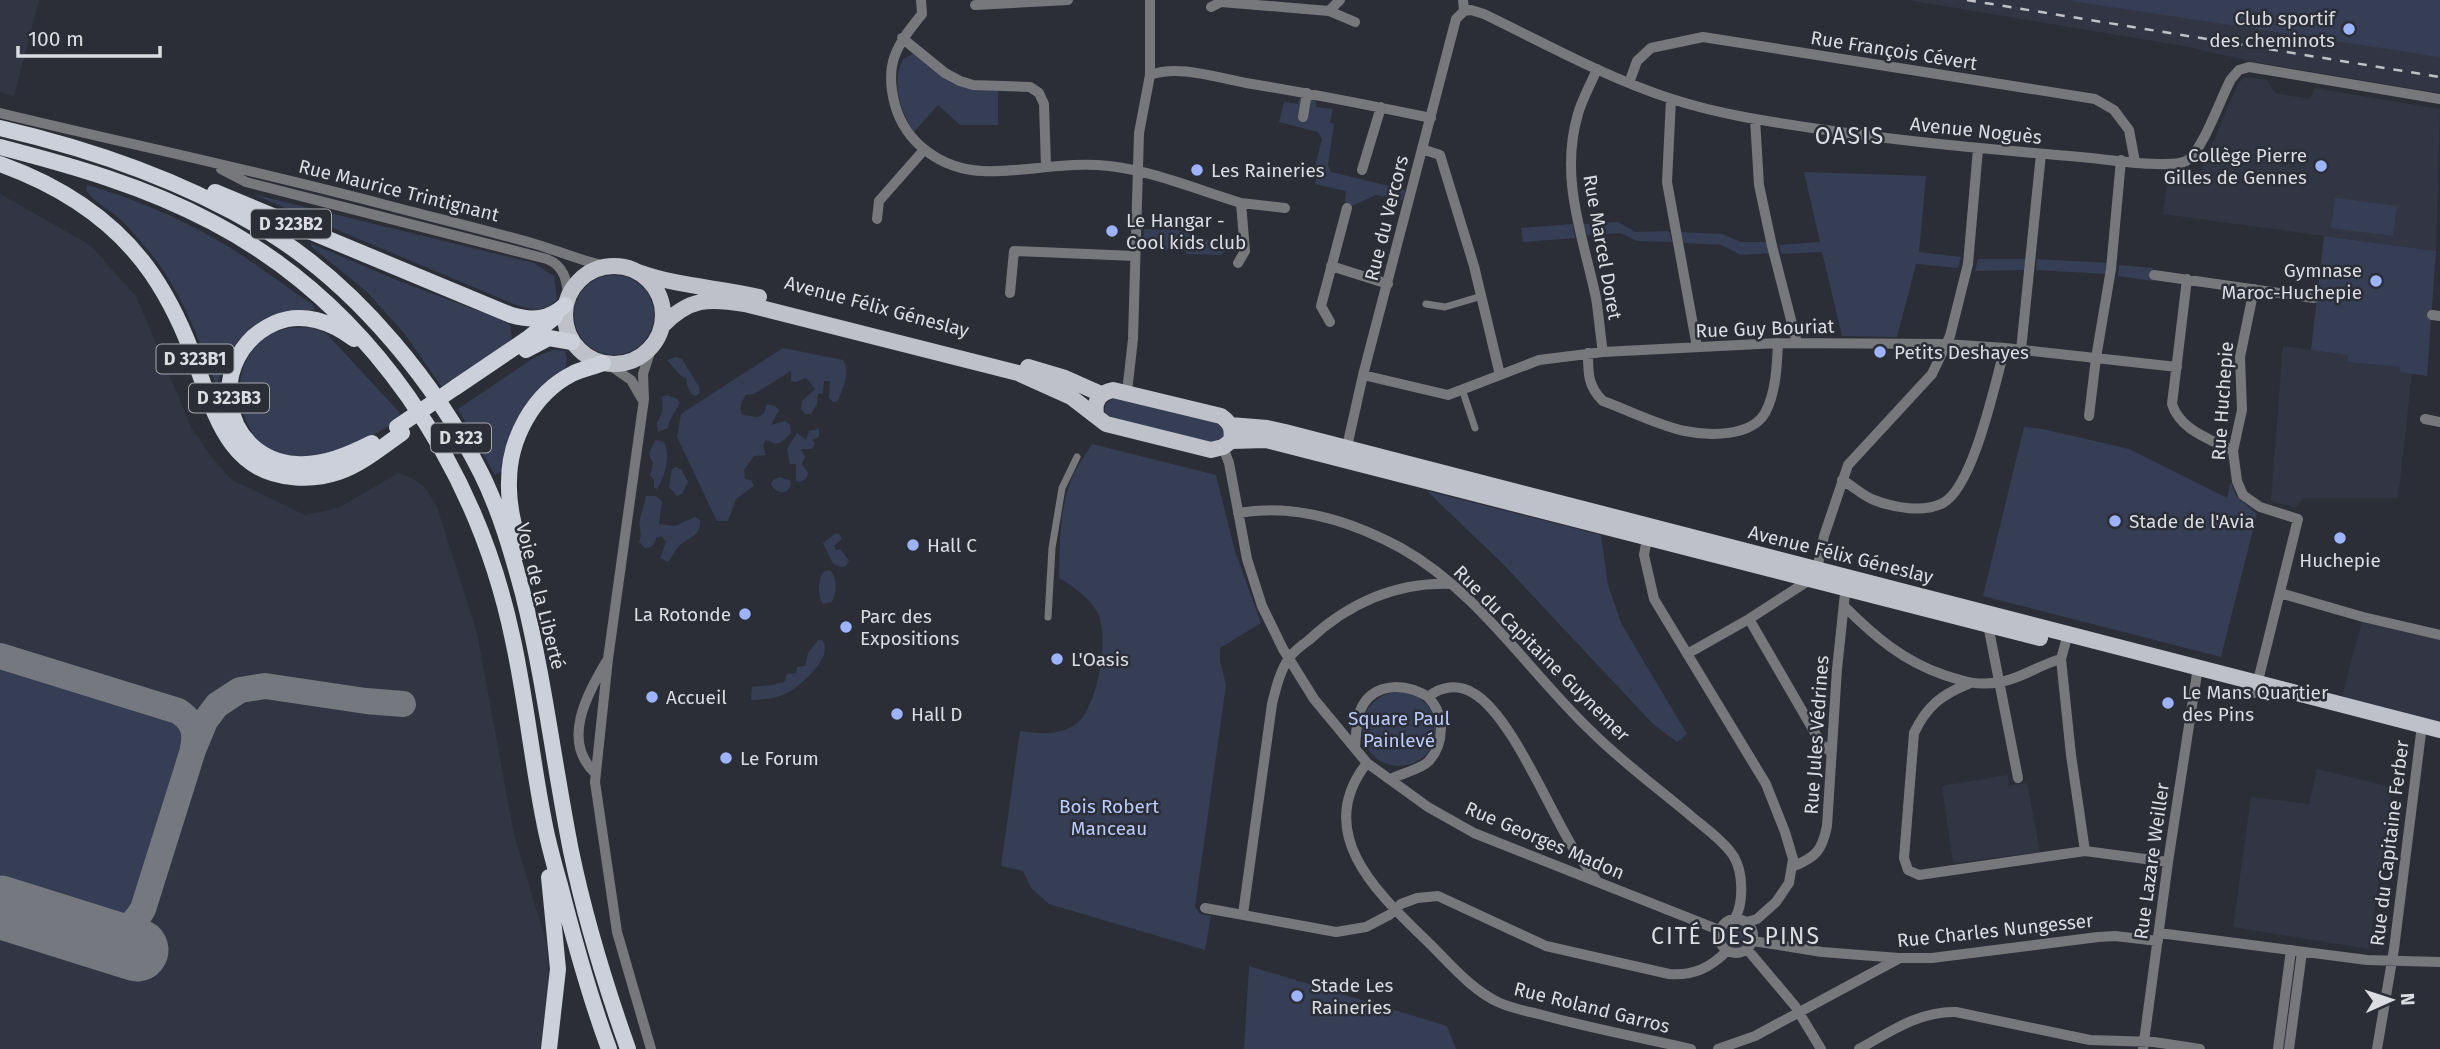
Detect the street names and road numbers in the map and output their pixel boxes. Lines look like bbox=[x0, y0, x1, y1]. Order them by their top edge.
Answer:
street label: Rue François Cévert bbox=[1809, 26, 1979, 75]
street label: Avenue Noguès bbox=[1909, 112, 2043, 149]
street label: Rue du Vercors bbox=[1360, 153, 1413, 283]
street label: Rue Maurice Trintignant bbox=[296, 154, 502, 227]
street label: Rue Marcel Doret bbox=[1578, 173, 1627, 322]
road number: D 323B2 bbox=[251, 210, 331, 238]
street label: Avenue Félix Géneslay bbox=[782, 271, 972, 342]
street label: Rue Guy Bouriat bbox=[1695, 315, 1835, 342]
street label: Rue Huchepie bbox=[2207, 341, 2238, 461]
road number: D 323B1 bbox=[156, 344, 234, 374]
road number: D 323B3 bbox=[189, 384, 269, 412]
road number: D 323 bbox=[431, 424, 491, 452]
street label: Voie de la Liberté bbox=[511, 520, 570, 672]
street label: Avenue Félix Géneslay bbox=[1746, 520, 1936, 589]
street label: Rue du Capitaine Guynemer bbox=[1449, 560, 1635, 747]
street label: Rue Jules Védrines bbox=[1799, 655, 1834, 815]
street label: Rue du Capitaine Ferber bbox=[2365, 738, 2414, 947]
street label: Rue Lazare Weiller bbox=[2129, 781, 2174, 941]
street label: Rue Georges Madon bbox=[1462, 796, 1628, 884]
street label: Rue Charles Nungesser bbox=[1896, 909, 2095, 952]
street label: Rue Roland Garros bbox=[1511, 977, 1672, 1038]

